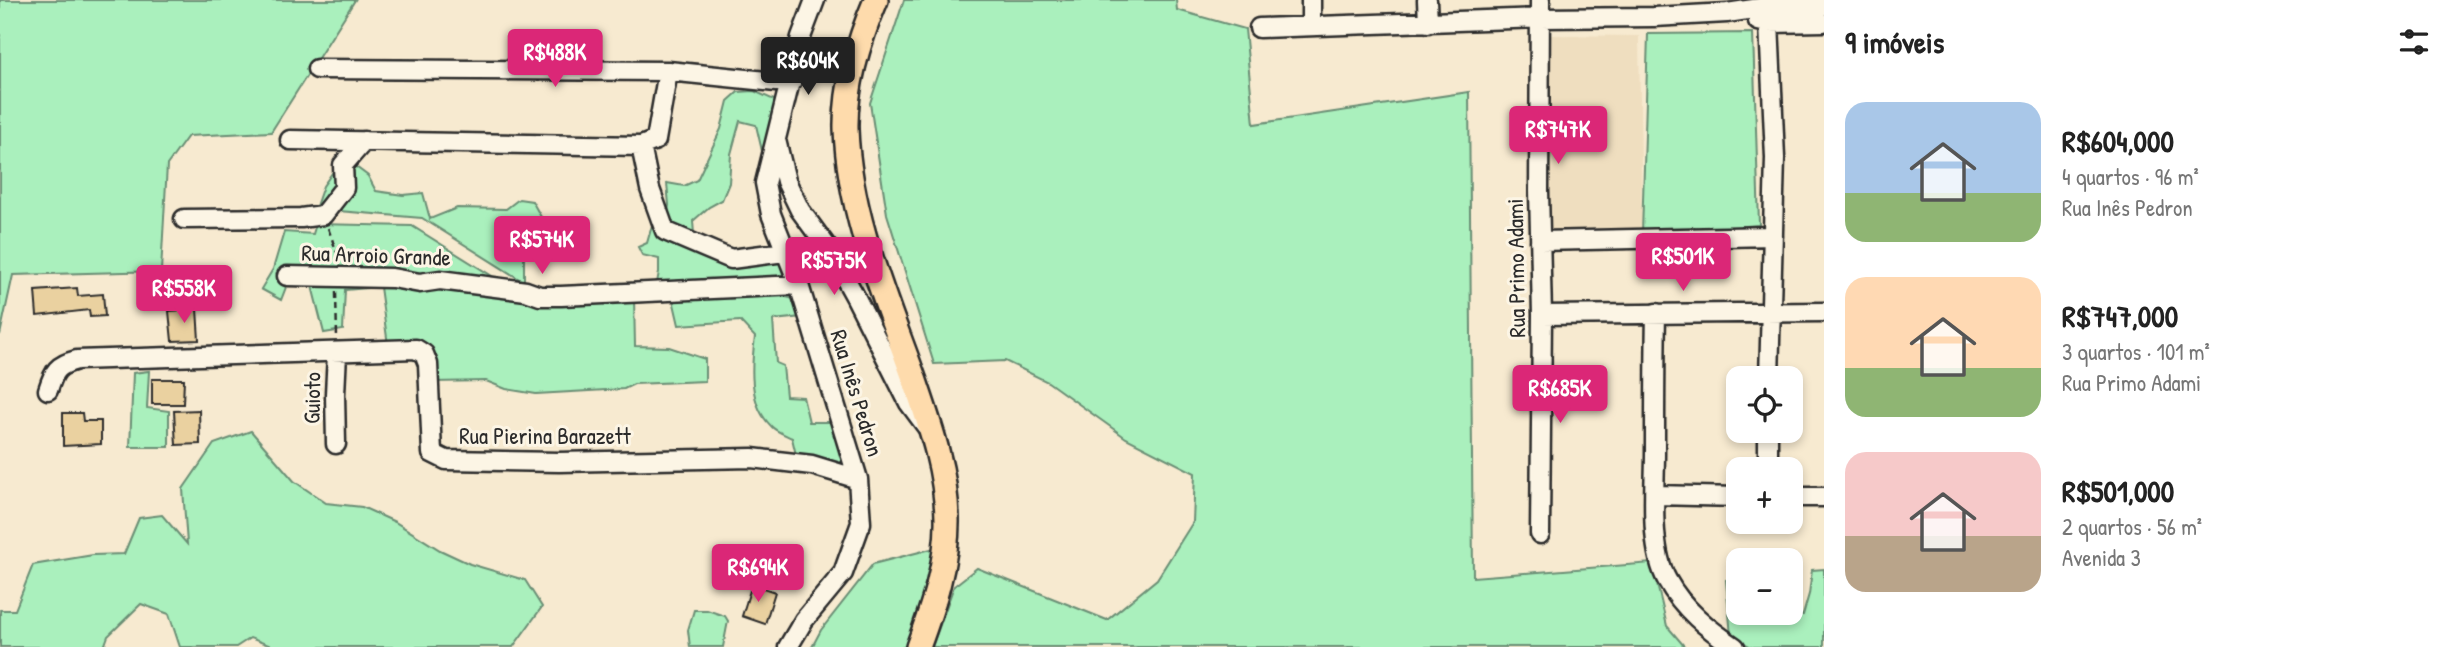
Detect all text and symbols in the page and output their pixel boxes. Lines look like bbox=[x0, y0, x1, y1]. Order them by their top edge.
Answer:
text: 9 imóveis bbox=[1845, 22, 1944, 62]
icon: filters bbox=[2395, 23, 2433, 61]
pin: R$488K bbox=[498, 29, 612, 89]
text: R$488K bbox=[524, 36, 586, 67]
pin: R$604K bbox=[751, 38, 865, 97]
text: R$604K bbox=[777, 44, 839, 75]
pin: R$747K bbox=[1501, 106, 1615, 166]
text: R$747K bbox=[1525, 113, 1591, 144]
text: R$604,000 bbox=[2062, 121, 2174, 161]
icon: home bbox=[1901, 130, 1985, 214]
text: 4 quartos · 96 m² bbox=[2062, 161, 2199, 192]
text: Rua Inês Pedron bbox=[2062, 192, 2193, 223]
street label: Rua Primo Adami bbox=[1499, 198, 1532, 338]
pin: R$574K bbox=[485, 216, 599, 276]
text: R$574K bbox=[510, 223, 574, 254]
pin: R$501K bbox=[1626, 233, 1740, 293]
street label: Rua Arroio Grande bbox=[301, 236, 451, 273]
pin: R$575K bbox=[777, 238, 891, 297]
text: R$501K bbox=[1652, 240, 1714, 271]
text: R$575K bbox=[802, 244, 866, 275]
pin: R$558K bbox=[127, 266, 241, 325]
text: R$558K bbox=[152, 272, 216, 303]
text: R$747,000 bbox=[2062, 296, 2178, 336]
icon: home bbox=[1901, 305, 1985, 389]
street label: Rua Inês Pedron bbox=[824, 326, 891, 460]
text: 3 quartos · 101 m² bbox=[2062, 336, 2210, 367]
pin: R$685K bbox=[1503, 366, 1617, 425]
map controls bbox=[1726, 366, 1803, 625]
button: locate bbox=[1726, 366, 1803, 443]
text: Rua Primo Adami bbox=[2062, 367, 2201, 398]
street label: Guioto bbox=[296, 372, 327, 424]
text: R$685K bbox=[1529, 372, 1592, 403]
street label: Rua Pierina Barazett bbox=[459, 420, 632, 451]
button: + bbox=[1726, 457, 1803, 534]
text: R$501,000 bbox=[2062, 471, 2174, 511]
icon: home bbox=[1901, 480, 1985, 564]
text: 2 quartos · 56 m² bbox=[2062, 511, 2202, 542]
text: Avenida 3 bbox=[2062, 542, 2141, 573]
pin: R$694K bbox=[701, 544, 815, 604]
button: − bbox=[1726, 548, 1803, 625]
text: R$694K bbox=[728, 551, 788, 582]

